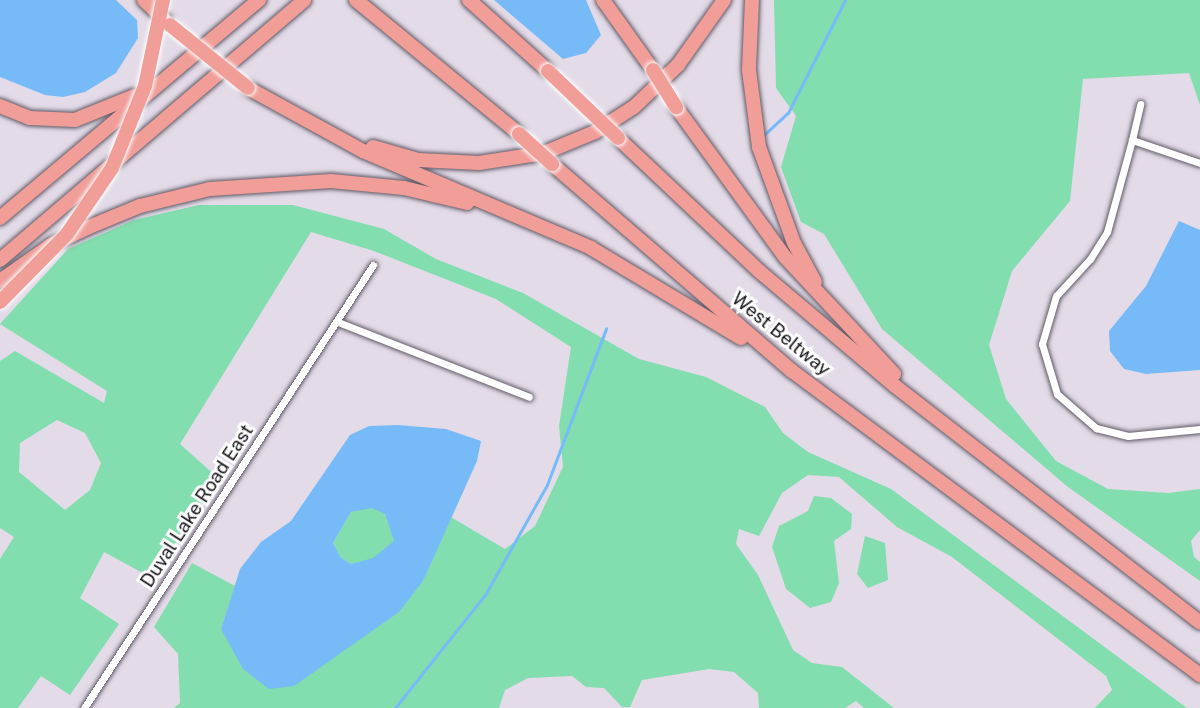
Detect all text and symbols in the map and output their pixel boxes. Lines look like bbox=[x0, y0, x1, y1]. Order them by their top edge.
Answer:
street label: West Beltway bbox=[727, 287, 835, 381]
street label: Duval Lake Road East bbox=[136, 420, 258, 592]

